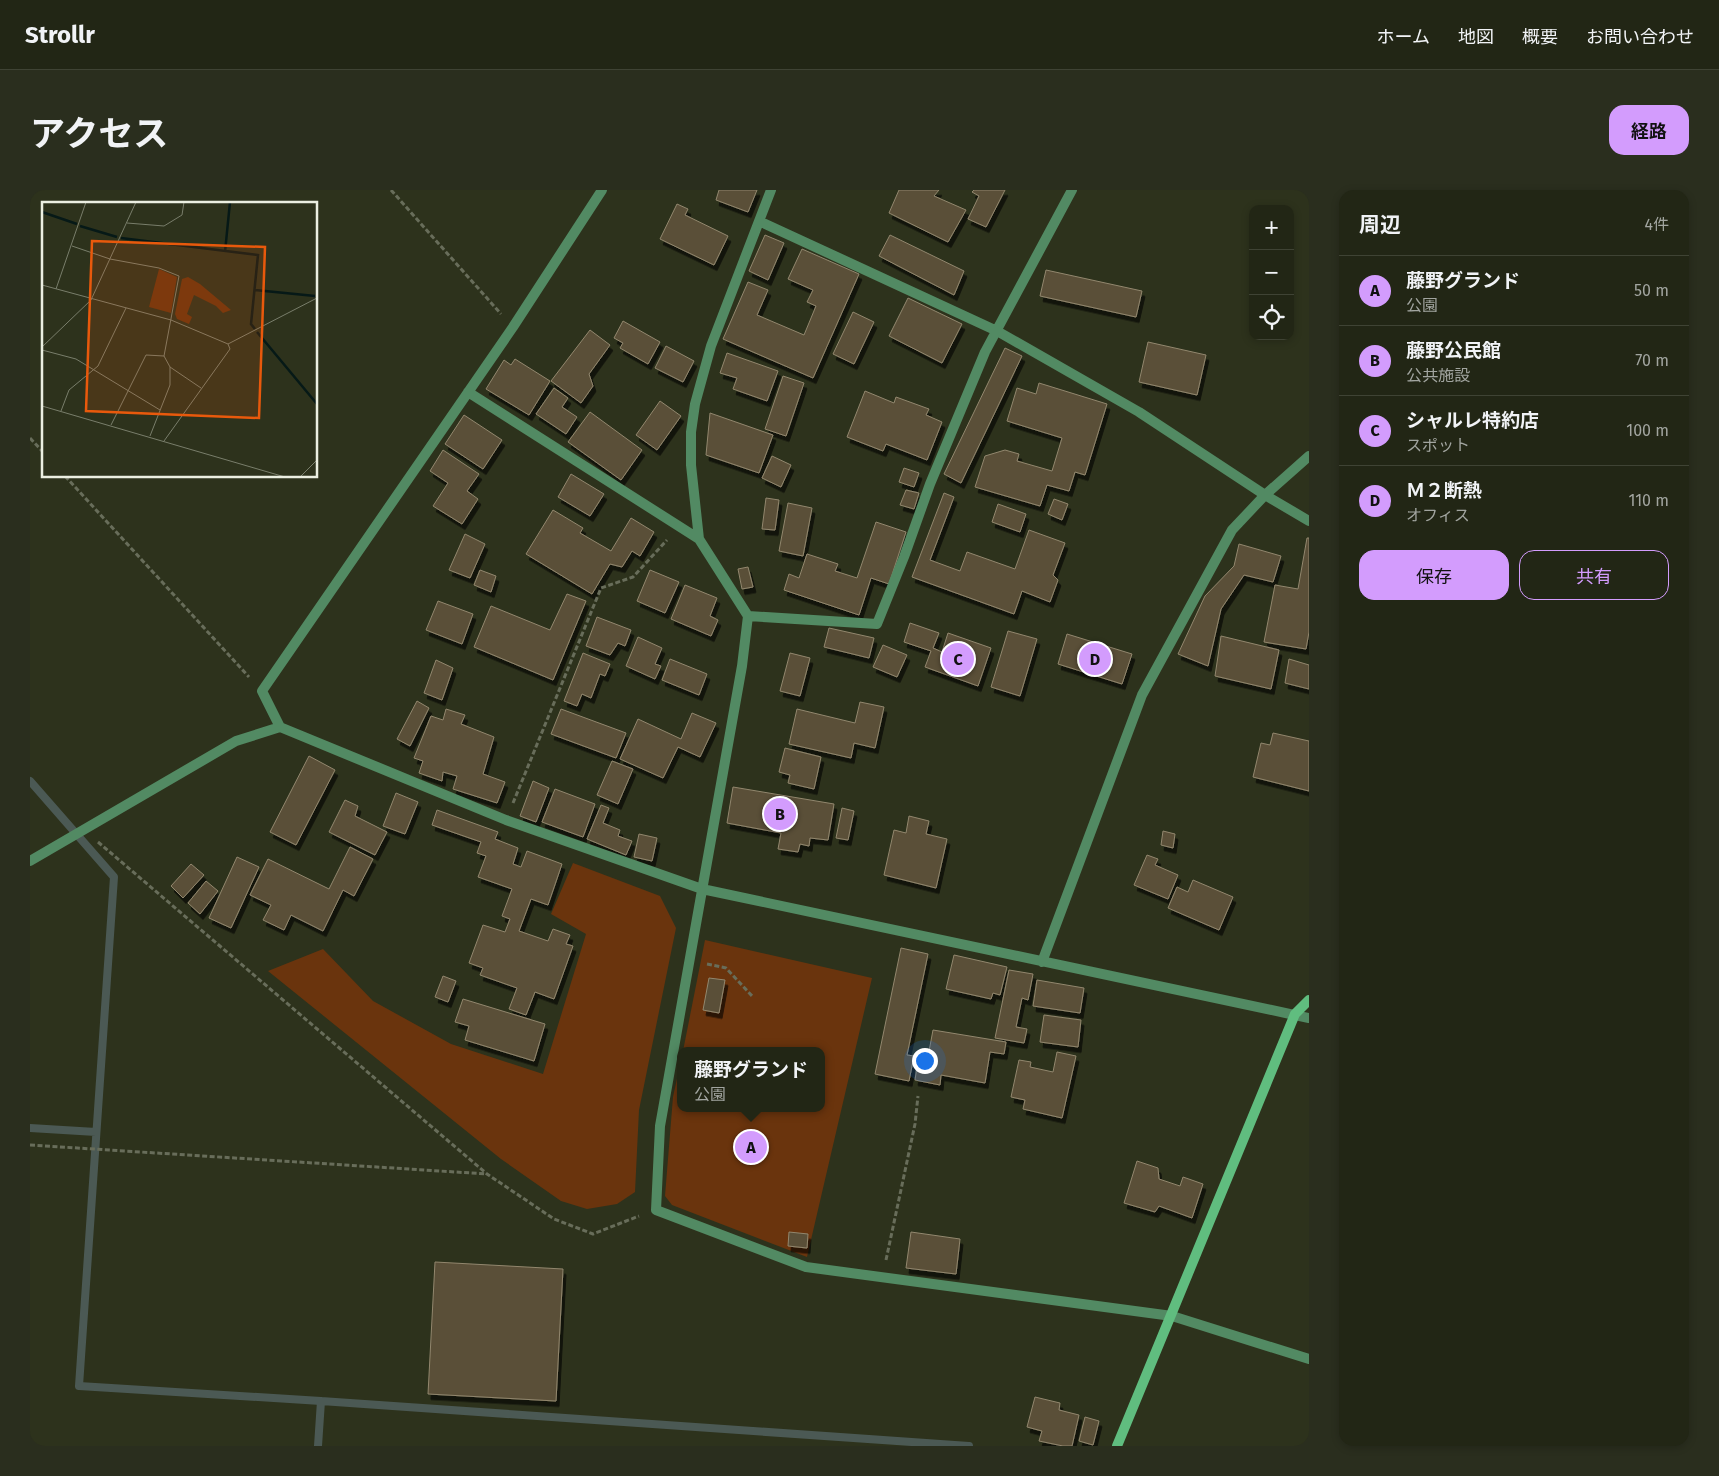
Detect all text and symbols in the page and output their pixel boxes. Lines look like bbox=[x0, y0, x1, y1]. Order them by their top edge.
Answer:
text: Strollr bbox=[25, 21, 95, 49]
text: ホーム bbox=[1377, 26, 1430, 48]
text: 地図 bbox=[1458, 26, 1494, 48]
text: 概要 bbox=[1522, 26, 1558, 48]
text: お問い合わせ bbox=[1586, 26, 1694, 48]
button: 経路 bbox=[1609, 105, 1689, 155]
text: アクセス bbox=[30, 113, 168, 155]
inset map bbox=[42, 202, 318, 478]
map controls bbox=[1249, 205, 1294, 340]
button: + bbox=[1249, 205, 1294, 250]
text: 周辺 bbox=[1359, 212, 1401, 238]
text: 4件 bbox=[1644, 215, 1669, 234]
button: − bbox=[1249, 250, 1294, 295]
text: 藤野グランド bbox=[1406, 269, 1520, 292]
text: A bbox=[1370, 281, 1380, 300]
text: 50 m bbox=[1634, 281, 1669, 300]
button: locate bbox=[1249, 295, 1294, 340]
text: 公園 bbox=[1406, 296, 1438, 315]
text: 藤野公民館 bbox=[1406, 339, 1501, 362]
text: B bbox=[1370, 351, 1380, 370]
text: 70 m bbox=[1635, 351, 1669, 370]
text: 公共施設 bbox=[1406, 366, 1470, 385]
text: シャルレ特約店 bbox=[1406, 409, 1539, 432]
text: C bbox=[1370, 421, 1380, 440]
text: 100 m bbox=[1626, 421, 1669, 440]
text: スポット bbox=[1406, 436, 1470, 455]
text: Ｍ２断熱 bbox=[1406, 479, 1482, 502]
text: D bbox=[1370, 491, 1380, 510]
text: 110 m bbox=[1628, 491, 1669, 510]
text: オフィス bbox=[1406, 506, 1470, 525]
button: 保存 bbox=[1359, 550, 1509, 600]
button: 共有 bbox=[1519, 550, 1669, 600]
pin: C bbox=[942, 640, 974, 678]
pin: D bbox=[1079, 640, 1111, 678]
pin: B bbox=[764, 795, 796, 833]
popup bbox=[677, 1047, 825, 1112]
your location bbox=[912, 1048, 938, 1074]
text: 藤野グランド bbox=[694, 1058, 808, 1081]
text: 公園 bbox=[694, 1085, 726, 1104]
pin: A bbox=[735, 1128, 767, 1166]

